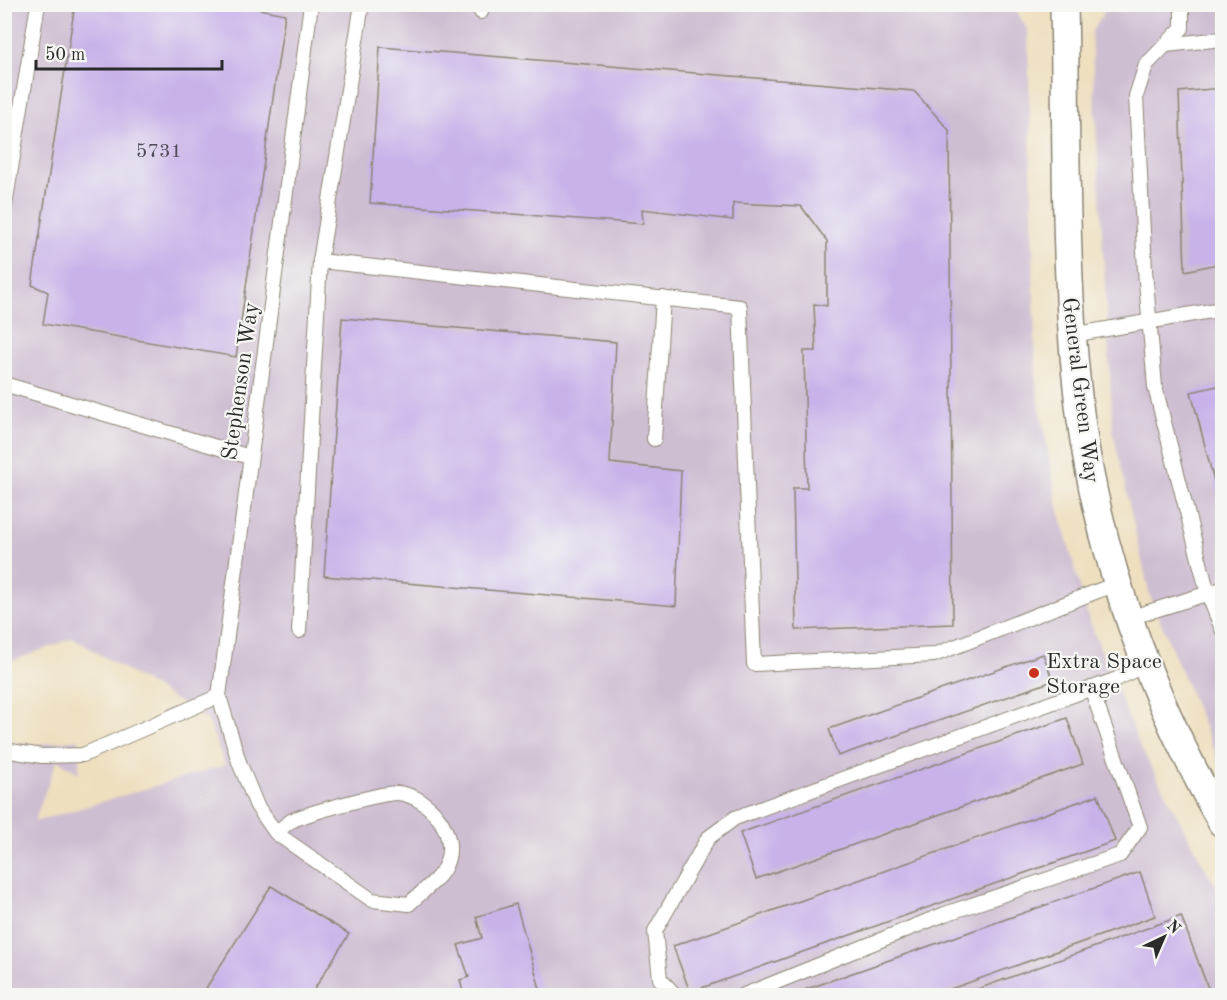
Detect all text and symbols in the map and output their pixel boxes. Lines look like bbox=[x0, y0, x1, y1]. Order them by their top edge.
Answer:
scale bar bbox=[36, 33, 222, 71]
text: 50 m bbox=[45, 46, 85, 64]
house number: 5731 bbox=[136, 142, 182, 162]
street label: General Green Way bbox=[1058, 296, 1102, 485]
street label: Stephenson Way bbox=[219, 301, 263, 462]
place label: Extra Space Storage bbox=[1046, 651, 1162, 698]
marker: Extra Space Storage bbox=[1027, 666, 1041, 680]
north arrow bbox=[1134, 907, 1194, 967]
text: N bbox=[1163, 918, 1184, 938]

